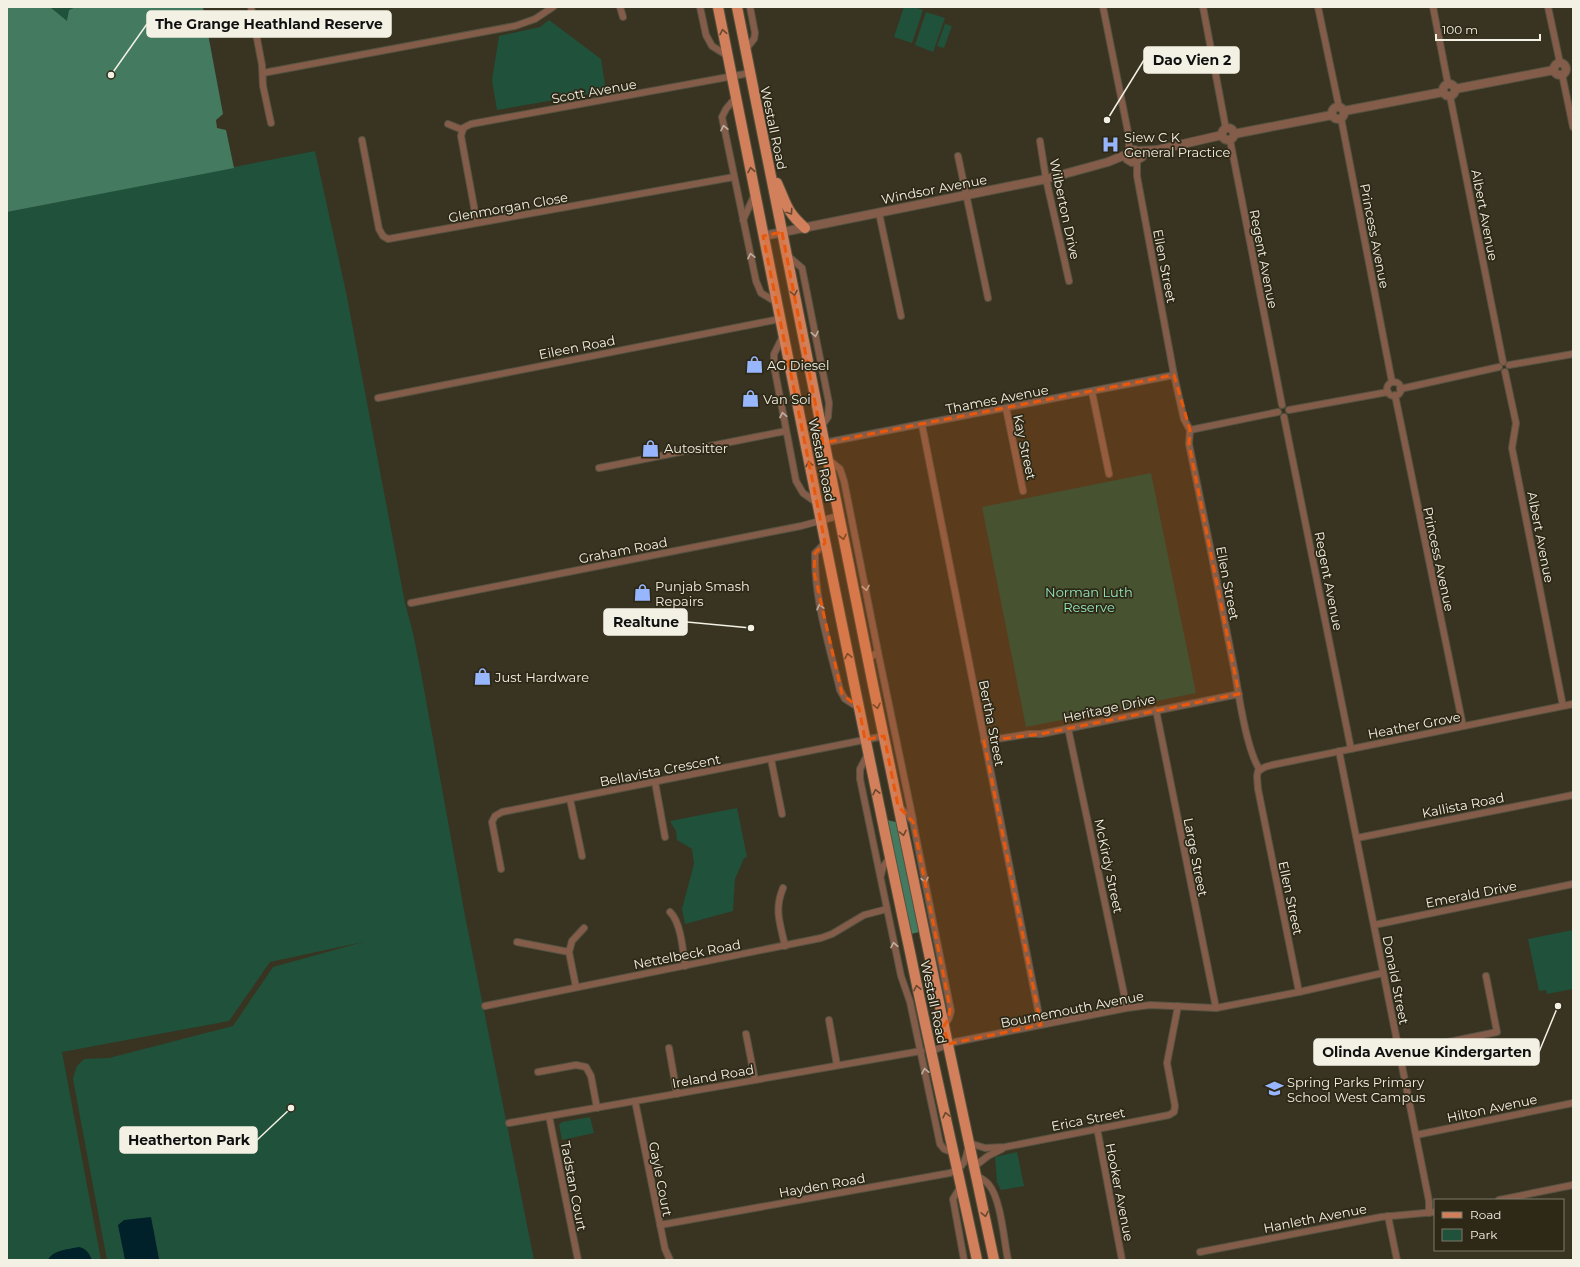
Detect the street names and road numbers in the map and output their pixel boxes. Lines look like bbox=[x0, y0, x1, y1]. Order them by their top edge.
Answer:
street label: Scott Avenue bbox=[550, 76, 638, 106]
street label: Westall Road bbox=[757, 85, 791, 171]
street label: Wilberton Drive bbox=[1046, 157, 1084, 261]
street label: Albert Avenue bbox=[1468, 168, 1502, 262]
street label: Windsor Avenue bbox=[880, 171, 988, 207]
street label: Princess Avenue bbox=[1357, 182, 1393, 290]
street label: Glenmorgan Close bbox=[447, 189, 569, 225]
street label: Regent Avenue bbox=[1247, 208, 1281, 310]
street label: Ellen Street bbox=[1150, 228, 1180, 304]
street label: Eileen Road bbox=[537, 332, 617, 362]
street label: Thames Avenue bbox=[944, 381, 1050, 417]
street label: Kay Street bbox=[1010, 413, 1040, 481]
street label: Westall Road bbox=[805, 417, 839, 503]
street label: Albert Avenue bbox=[1524, 490, 1558, 584]
street label: Princess Avenue bbox=[1420, 505, 1458, 613]
street label: Regent Avenue bbox=[1312, 530, 1346, 632]
street label: Graham Road bbox=[577, 534, 669, 566]
street label: Ellen Street bbox=[1213, 545, 1243, 621]
street label: Bertha Street bbox=[976, 679, 1008, 767]
street label: Heritage Drive bbox=[1061, 690, 1157, 726]
street label: Heather Grove bbox=[1366, 708, 1462, 742]
street label: Bellavista Crescent bbox=[598, 750, 722, 790]
street label: Kallista Road bbox=[1420, 789, 1506, 821]
street label: Large Street bbox=[1181, 816, 1211, 898]
street label: McKirdy Street bbox=[1091, 817, 1127, 915]
street label: Ellen Street bbox=[1275, 860, 1307, 936]
street label: Emerald Drive bbox=[1424, 877, 1518, 911]
street label: Donald Street bbox=[1380, 934, 1412, 1026]
street label: Nettelbeck Road bbox=[632, 936, 742, 972]
street label: Westall Road bbox=[917, 959, 951, 1045]
street label: Bournemouth Avenue bbox=[999, 987, 1145, 1031]
street label: Ireland Road bbox=[671, 1061, 755, 1091]
street label: Hilton Avenue bbox=[1445, 1091, 1539, 1125]
street label: Erica Street bbox=[1050, 1104, 1126, 1134]
street label: Tadstan Court bbox=[557, 1140, 591, 1232]
street label: Gayle Court bbox=[646, 1140, 676, 1218]
street label: Hooker Avenue bbox=[1103, 1141, 1137, 1243]
street label: Hayden Road bbox=[777, 1170, 867, 1200]
street label: Hanleth Avenue bbox=[1262, 1200, 1368, 1236]

